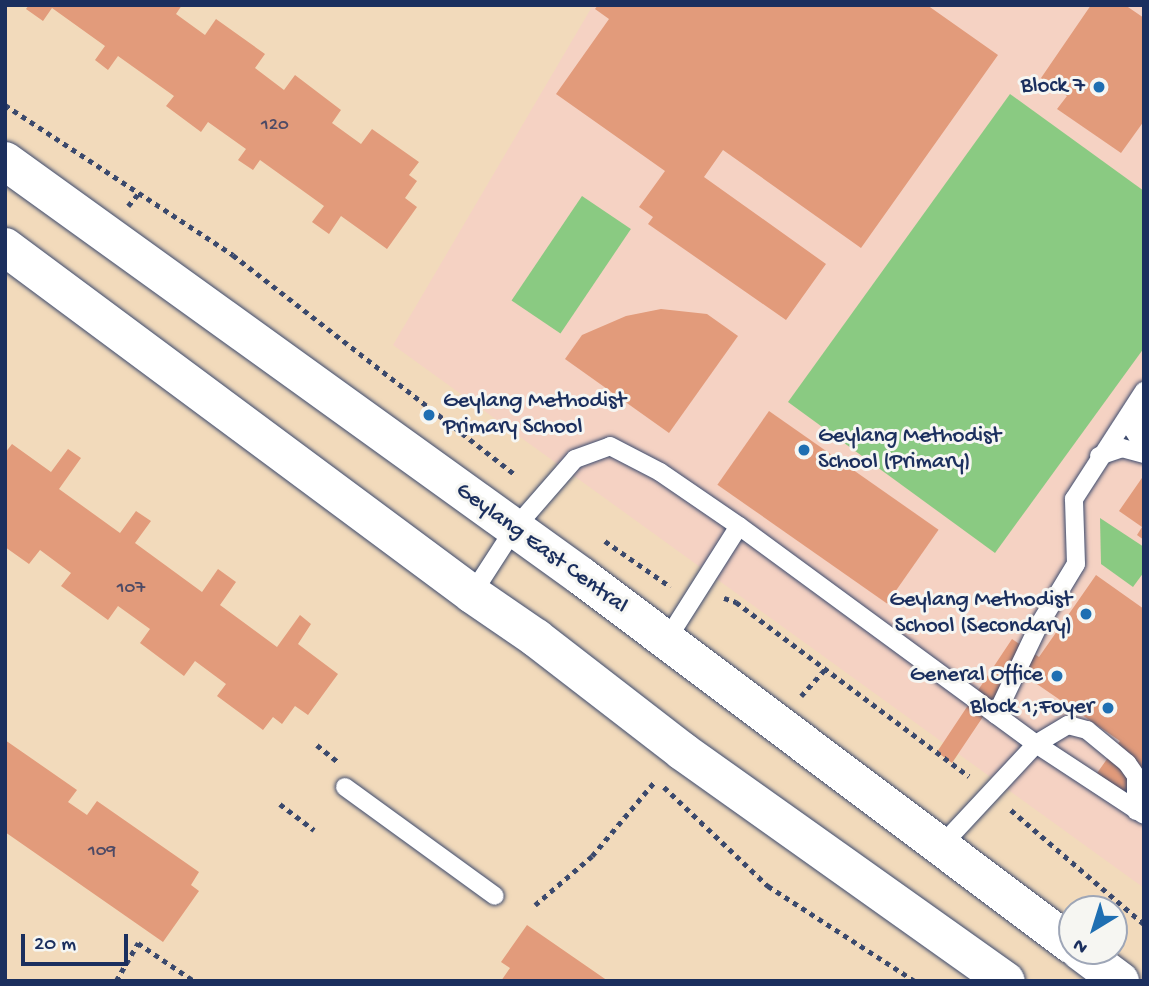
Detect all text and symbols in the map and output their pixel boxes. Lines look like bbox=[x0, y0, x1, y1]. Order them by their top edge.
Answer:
place label: Block 7 bbox=[1021, 73, 1085, 101]
marker: Block 7 bbox=[1091, 79, 1107, 95]
house number: 120 bbox=[261, 115, 289, 137]
place label: Geylang Methodist Primary School bbox=[443, 388, 626, 442]
marker: Geylang Methodist Primary School bbox=[421, 407, 437, 423]
place label: Geylang Methodist School (Primary) bbox=[818, 423, 1001, 477]
marker: Geylang Methodist School (Primary) bbox=[796, 442, 812, 458]
street label: Geylang East Central bbox=[450, 477, 632, 621]
house number: 107 bbox=[117, 578, 145, 600]
place label: Geylang Methodist School (Secondary) bbox=[889, 587, 1072, 641]
marker: Geylang Methodist School (Secondary) bbox=[1078, 606, 1094, 622]
place label: General Office bbox=[910, 662, 1043, 690]
marker: General Office bbox=[1049, 668, 1065, 684]
place label: Block 1;Foyer bbox=[970, 694, 1094, 722]
marker: Block 1;Foyer bbox=[1100, 700, 1116, 716]
house number: 109 bbox=[88, 841, 116, 863]
north arrow bbox=[1058, 895, 1128, 965]
scale bar bbox=[24, 920, 131, 964]
text: N bbox=[1069, 932, 1093, 958]
text: 20 m bbox=[34, 933, 76, 958]

